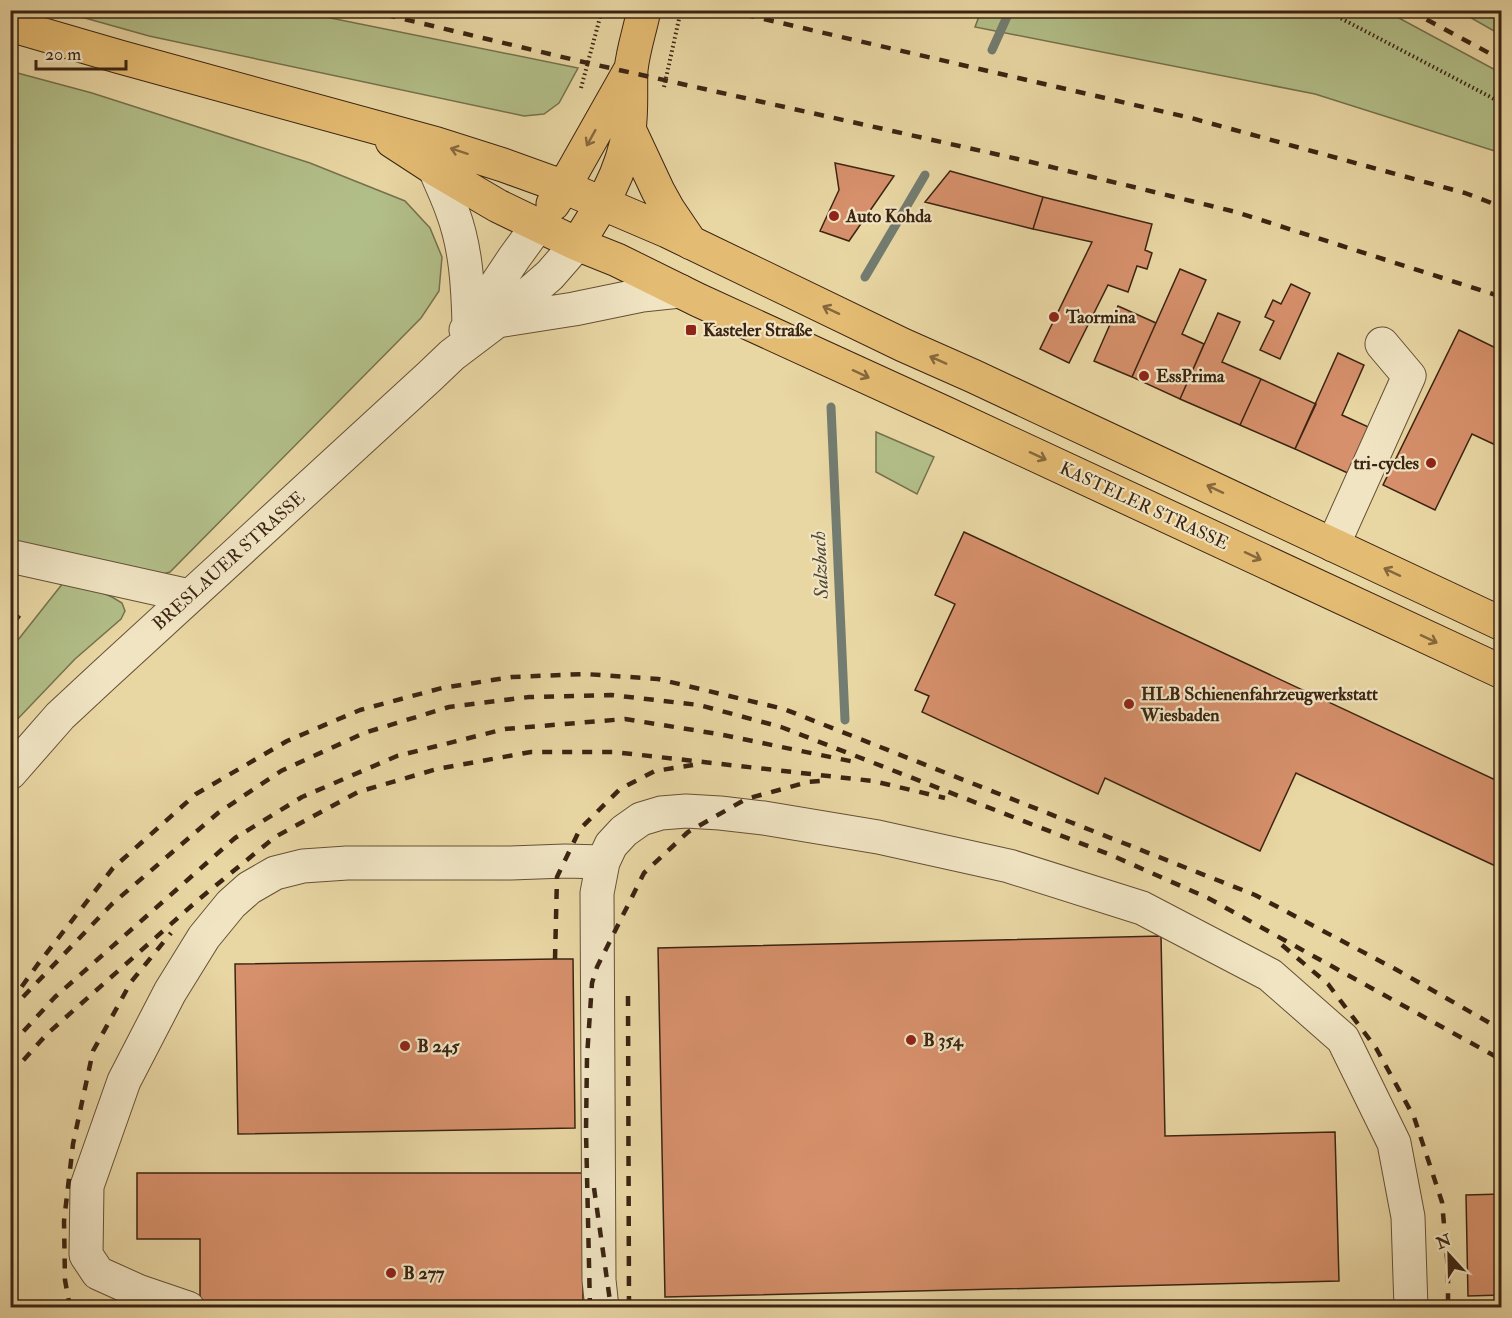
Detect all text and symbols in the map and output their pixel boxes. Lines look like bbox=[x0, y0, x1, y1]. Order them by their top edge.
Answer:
scale bar bbox=[36, 33, 126, 71]
text: 20 m bbox=[45, 43, 81, 66]
one-way arrow bbox=[585, 129, 597, 146]
one-way arrow bbox=[450, 145, 469, 156]
place label: Auto Kohda bbox=[845, 205, 932, 228]
marker: Auto Kohda bbox=[827, 209, 841, 223]
one-way arrow bbox=[822, 304, 840, 316]
place label: Taormina bbox=[1065, 306, 1136, 329]
marker: Taormina bbox=[1047, 310, 1061, 324]
place label: Kasteler Straße bbox=[703, 319, 813, 342]
marker: Kasteler Straße bbox=[684, 323, 698, 337]
one-way arrow bbox=[929, 354, 948, 365]
place label: EssPrima bbox=[1156, 365, 1225, 388]
one-way arrow bbox=[851, 369, 870, 380]
marker: EssPrima bbox=[1137, 369, 1151, 383]
one-way arrow bbox=[1028, 451, 1046, 463]
place label: tri-cycles bbox=[1354, 452, 1419, 475]
marker: tri-cycles bbox=[1424, 456, 1438, 470]
street label: KASTELER STRASSE bbox=[1056, 457, 1232, 555]
one-way arrow bbox=[1207, 483, 1225, 495]
street label: BRESLAUER STRASSE bbox=[148, 486, 310, 636]
water label: Salzbach bbox=[806, 530, 834, 600]
one-way arrow bbox=[1243, 551, 1261, 563]
one-way arrow bbox=[1383, 566, 1401, 578]
one-way arrow bbox=[1420, 633, 1438, 645]
place label: HLB Schienenfahrzeugwerkstatt Wiesbaden bbox=[1140, 683, 1378, 727]
marker: HLB Schienenfahrzeugwerkstatt Wiesbaden bbox=[1122, 697, 1136, 711]
place label: B 354 bbox=[923, 1029, 964, 1052]
marker: B 354 bbox=[904, 1033, 918, 1047]
place label: B 245 bbox=[417, 1035, 460, 1058]
marker: B 245 bbox=[398, 1039, 412, 1053]
north arrow bbox=[1419, 1225, 1479, 1285]
text: N bbox=[1432, 1230, 1455, 1254]
place label: B 277 bbox=[403, 1262, 445, 1285]
marker: B 277 bbox=[384, 1266, 398, 1280]

